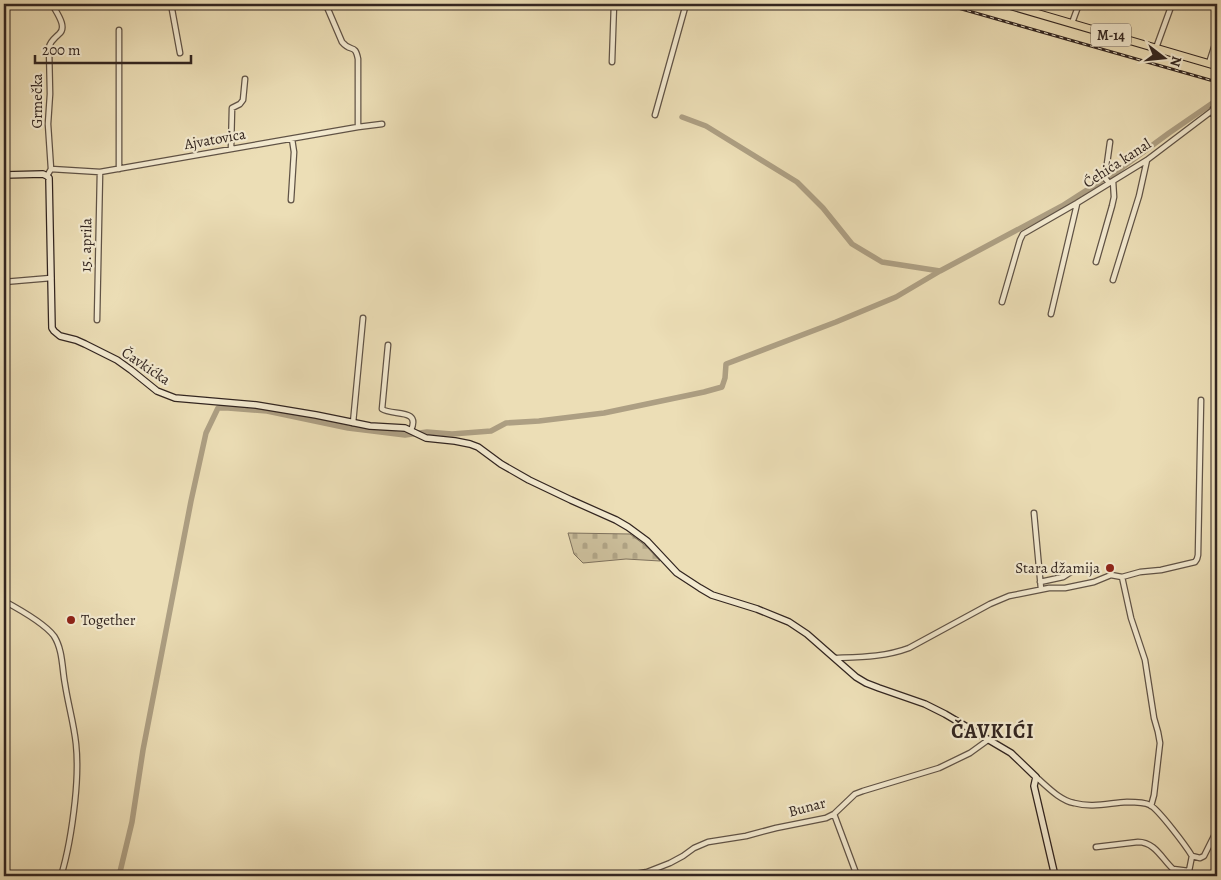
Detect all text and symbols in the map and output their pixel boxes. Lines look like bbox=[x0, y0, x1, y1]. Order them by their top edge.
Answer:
road number: M-14 bbox=[1091, 24, 1131, 46]
scale bar bbox=[35, 32, 191, 64]
north arrow bbox=[1138, 32, 1188, 82]
text: 200 m bbox=[42, 40, 81, 60]
text: N bbox=[1165, 54, 1187, 69]
street label: Grmečka bbox=[27, 73, 47, 129]
street label: Ajvatovica bbox=[182, 124, 247, 154]
street label: Ćehića kanal bbox=[1079, 133, 1155, 192]
street label: 15. aprila bbox=[76, 218, 96, 272]
street label: Čavkićka bbox=[118, 342, 174, 390]
place label: Stara džamija bbox=[1015, 558, 1100, 578]
marker: Stara džamija bbox=[1104, 562, 1116, 574]
place label: Together bbox=[81, 610, 136, 630]
marker: Together bbox=[65, 614, 77, 626]
district label: ČAVKIĆI bbox=[951, 718, 1035, 745]
street label: Bunar bbox=[786, 792, 828, 822]

